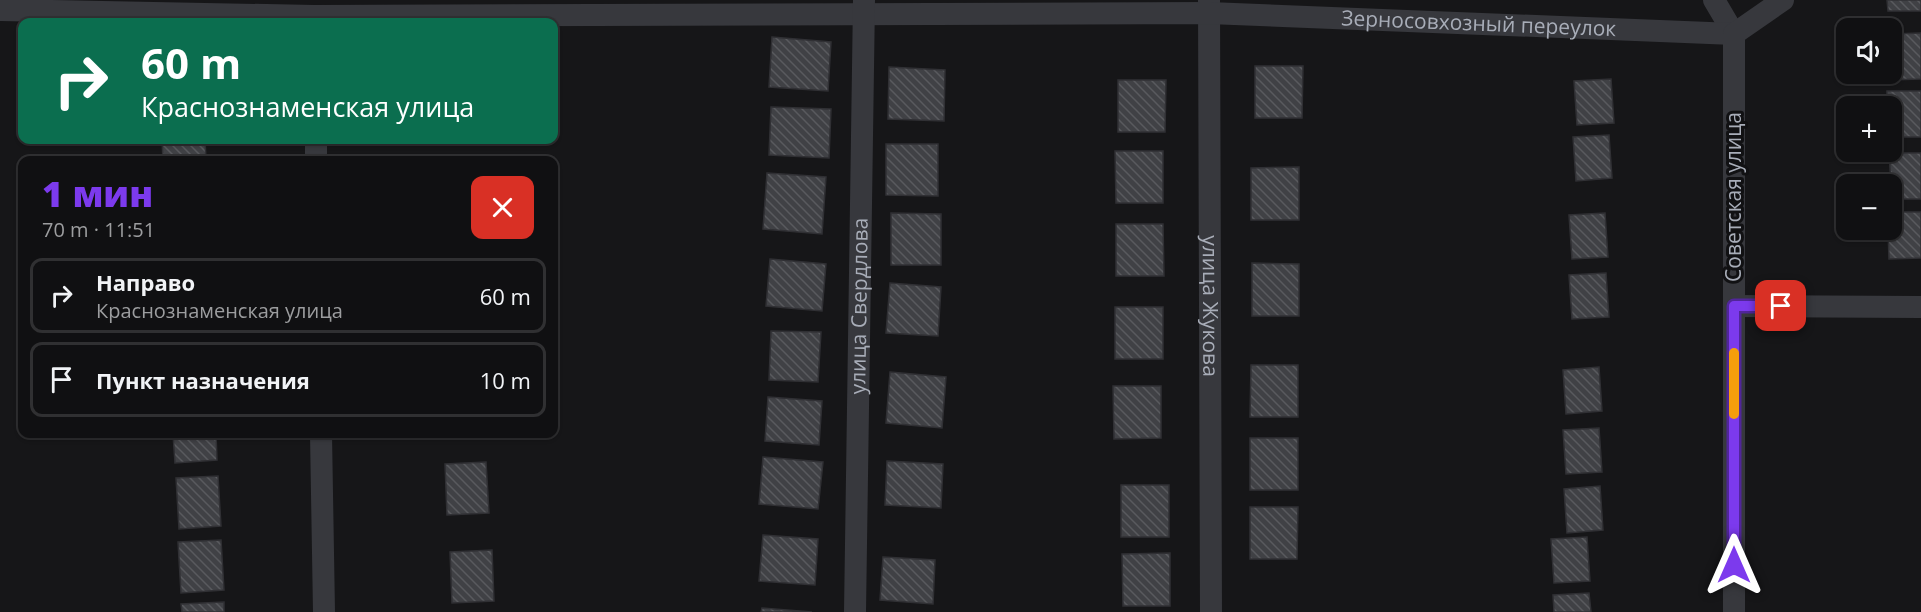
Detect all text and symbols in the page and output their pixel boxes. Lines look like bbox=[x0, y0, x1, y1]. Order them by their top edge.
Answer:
street label: Зерносовхозный переулок bbox=[1341, 3, 1617, 42]
map controls bbox=[1836, 18, 1902, 240]
button: sound bbox=[1836, 18, 1902, 84]
text: 60 m bbox=[141, 34, 241, 91]
icon: right bbox=[42, 42, 120, 120]
text: Краснознаменская улица bbox=[141, 88, 474, 125]
button: + bbox=[1836, 96, 1902, 162]
street label: Советская улица bbox=[1719, 112, 1747, 282]
text: 1 мин bbox=[42, 169, 153, 218]
button: − bbox=[1836, 174, 1902, 240]
button: close bbox=[471, 176, 534, 239]
text: 70 m · 11:51 bbox=[42, 216, 155, 243]
street label: улица Свердлова bbox=[843, 217, 874, 395]
street label: улица Жукова bbox=[1197, 235, 1225, 377]
text: Направо bbox=[96, 267, 195, 297]
icon: right bbox=[45, 279, 78, 312]
pin bbox=[1755, 280, 1806, 331]
text: 60 m bbox=[480, 281, 531, 311]
icon: arrive bbox=[1764, 289, 1797, 322]
text: Краснознаменская улица bbox=[96, 297, 343, 324]
icon: arrive bbox=[45, 363, 78, 396]
text: Пункт назначения bbox=[96, 365, 310, 395]
text: 10 m bbox=[480, 365, 531, 395]
position arrow bbox=[1702, 533, 1766, 597]

